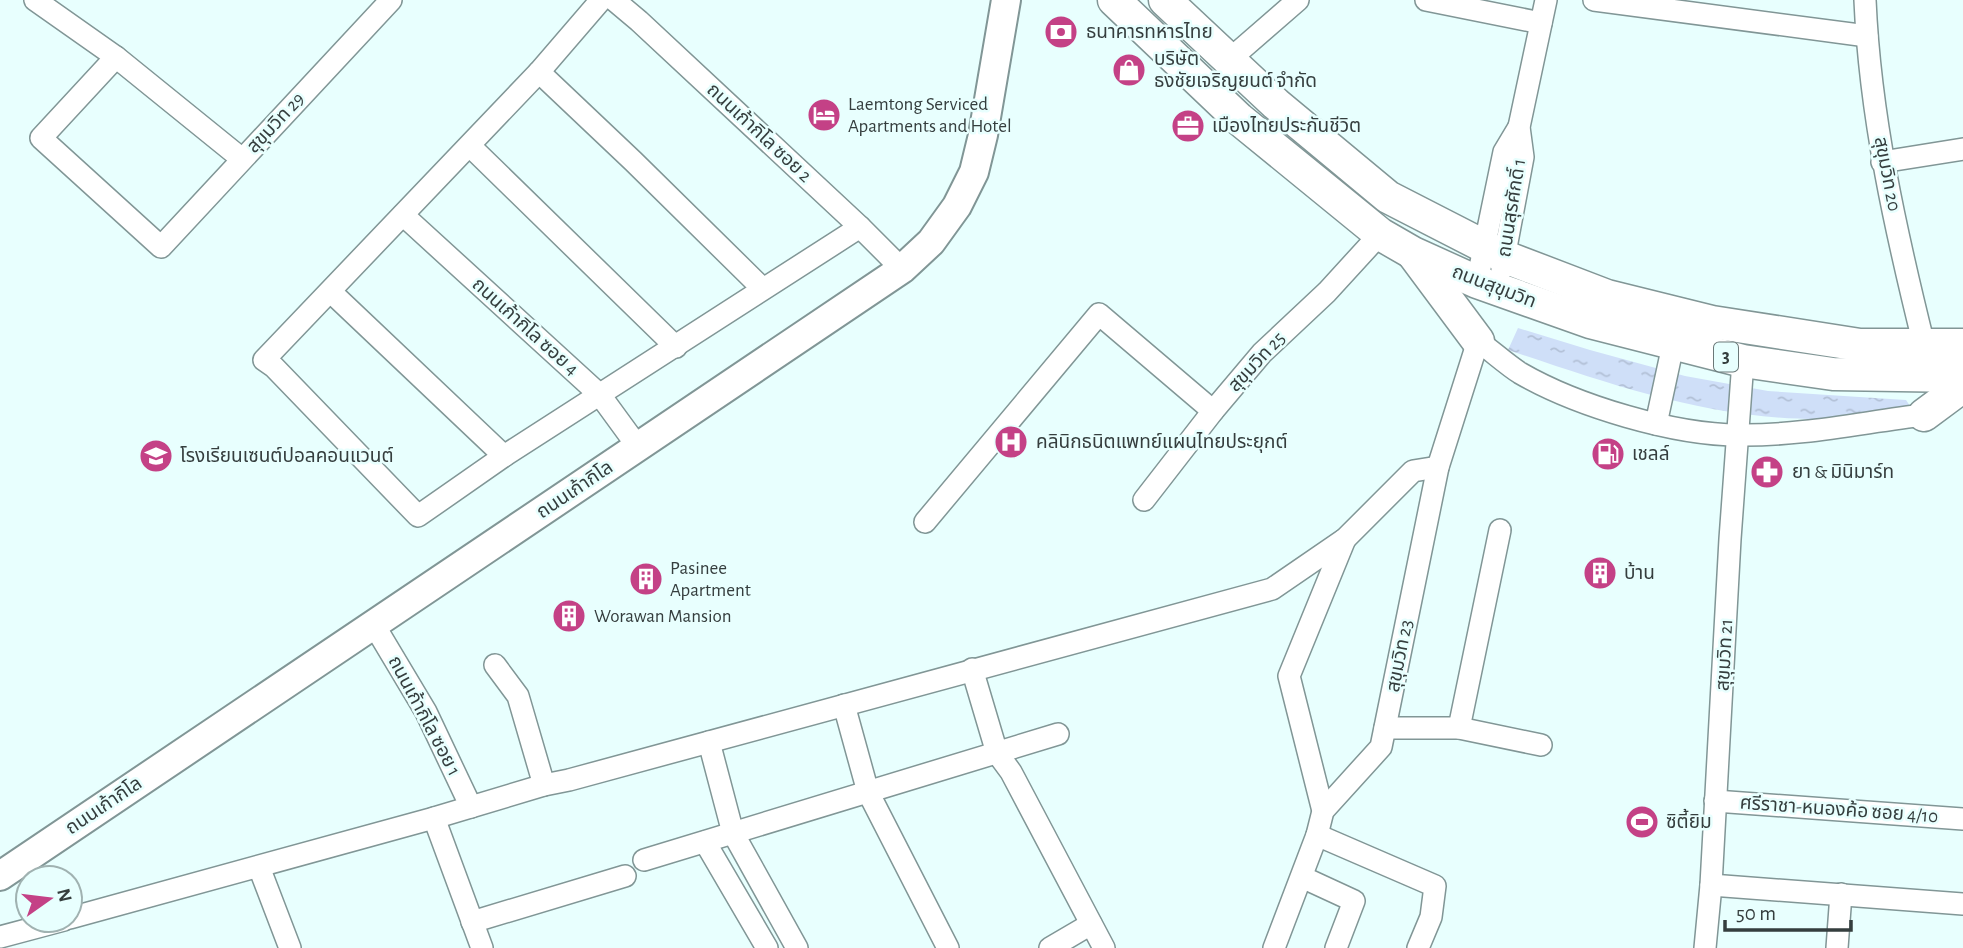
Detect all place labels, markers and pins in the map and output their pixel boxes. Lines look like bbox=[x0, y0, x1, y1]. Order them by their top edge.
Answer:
bank icon: ธนาคารทหารไทย bbox=[1042, 13, 1080, 51]
place label: ธนาคารทหารไทย bbox=[1086, 22, 1213, 42]
place label: บริษัต ธงชัยเจริญยนต์ จำกัด bbox=[1154, 49, 1317, 91]
shop icon: บริษัต ธงชัยเจริญยนต์ จำกัด bbox=[1110, 51, 1148, 89]
place label: Laemtong Serviced Apartments and Hotel bbox=[848, 95, 1012, 136]
hotel icon: Laemtong Serviced Apartments and Hotel bbox=[805, 96, 843, 134]
office icon: เมืองไทยประกันชีวิต bbox=[1169, 107, 1207, 145]
place label: เมืองไทยประกันชีวิต bbox=[1212, 116, 1361, 136]
hospital icon: คลินิกธนิตแพทย์แผนไทยประยุกต์ bbox=[992, 423, 1030, 461]
place label: คลินิกธนิตแพทย์แผนไทยประยุกต์ bbox=[1036, 432, 1287, 453]
fuel station icon: เชลล์ bbox=[1589, 435, 1627, 473]
school or university icon: โรงเรียนเซนต์ปอลคอนแวนต์ bbox=[137, 437, 175, 475]
place label: เชลล์ bbox=[1632, 444, 1670, 464]
place label: โรงเรียนเซนต์ปอลคอนแวนต์ bbox=[180, 446, 394, 466]
pharmacy icon: ยา & มินิมาร์ท bbox=[1748, 453, 1786, 491]
place label: ยา & มินิมาร์ท bbox=[1792, 462, 1894, 482]
building icon: บ้าน bbox=[1581, 554, 1619, 592]
place label: Pasinee Apartment bbox=[670, 559, 751, 600]
building icon: Pasinee Apartment bbox=[627, 560, 665, 598]
place label: บ้าน bbox=[1624, 561, 1655, 583]
building icon: Worawan Mansion bbox=[550, 597, 588, 635]
place label: Worawan Mansion bbox=[594, 607, 732, 626]
sports icon: ซิตี้ยิม bbox=[1623, 803, 1661, 841]
place label: ซิตี้ยิม bbox=[1666, 808, 1712, 832]

